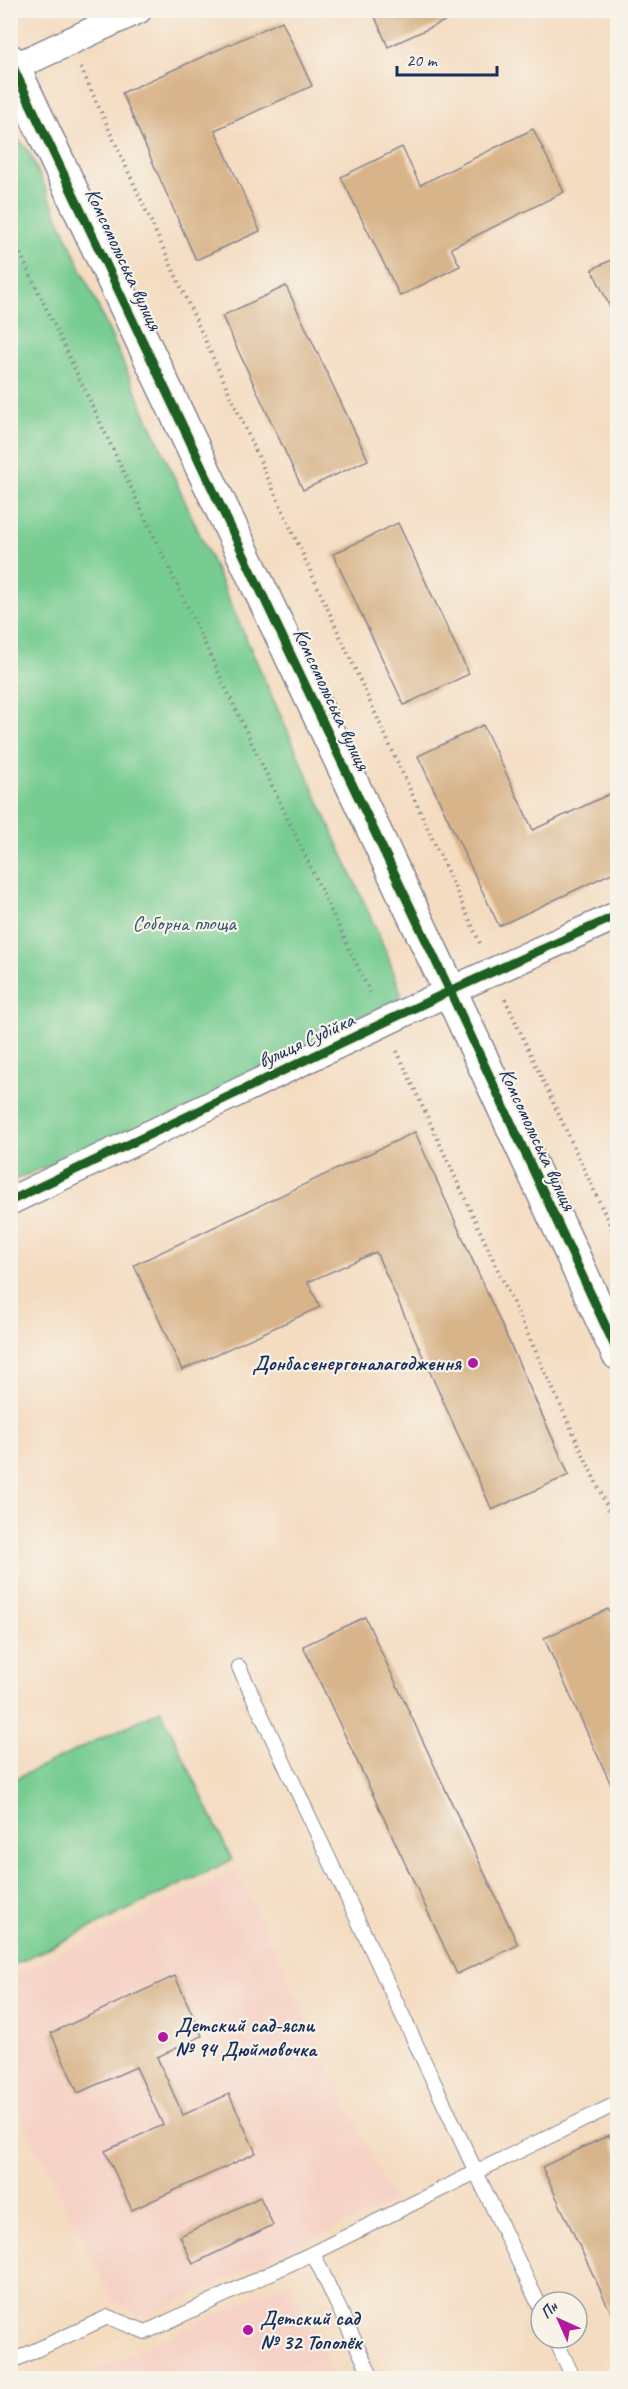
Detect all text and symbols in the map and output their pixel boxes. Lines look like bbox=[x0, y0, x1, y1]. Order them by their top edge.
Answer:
scale bar bbox=[397, 39, 498, 77]
text: 20 m bbox=[406, 49, 439, 71]
street label: Комсомольська вулиця bbox=[80, 184, 169, 336]
street label: Комсомольська вулиця bbox=[288, 624, 377, 776]
park label: Соборна площа bbox=[132, 910, 237, 936]
street label: вулиця Судійка bbox=[254, 1006, 360, 1074]
street label: Комсомольська вулиця bbox=[494, 1064, 583, 1216]
place label: Донбасенергоналагодження bbox=[252, 1350, 462, 1376]
marker: Донбасенергоналагодження bbox=[466, 1356, 480, 1370]
place label: Детский сад-ясли № 94 Дюймовочка bbox=[175, 2012, 318, 2062]
marker: Детский сад-ясли № 94 Дюймовочка bbox=[156, 2030, 170, 2044]
north arrow bbox=[529, 2290, 589, 2350]
text: Пн bbox=[536, 2296, 563, 2323]
place label: Детский сад № 32 Тополёк bbox=[260, 2305, 364, 2355]
marker: Детский сад № 32 Тополёк bbox=[241, 2323, 255, 2337]

